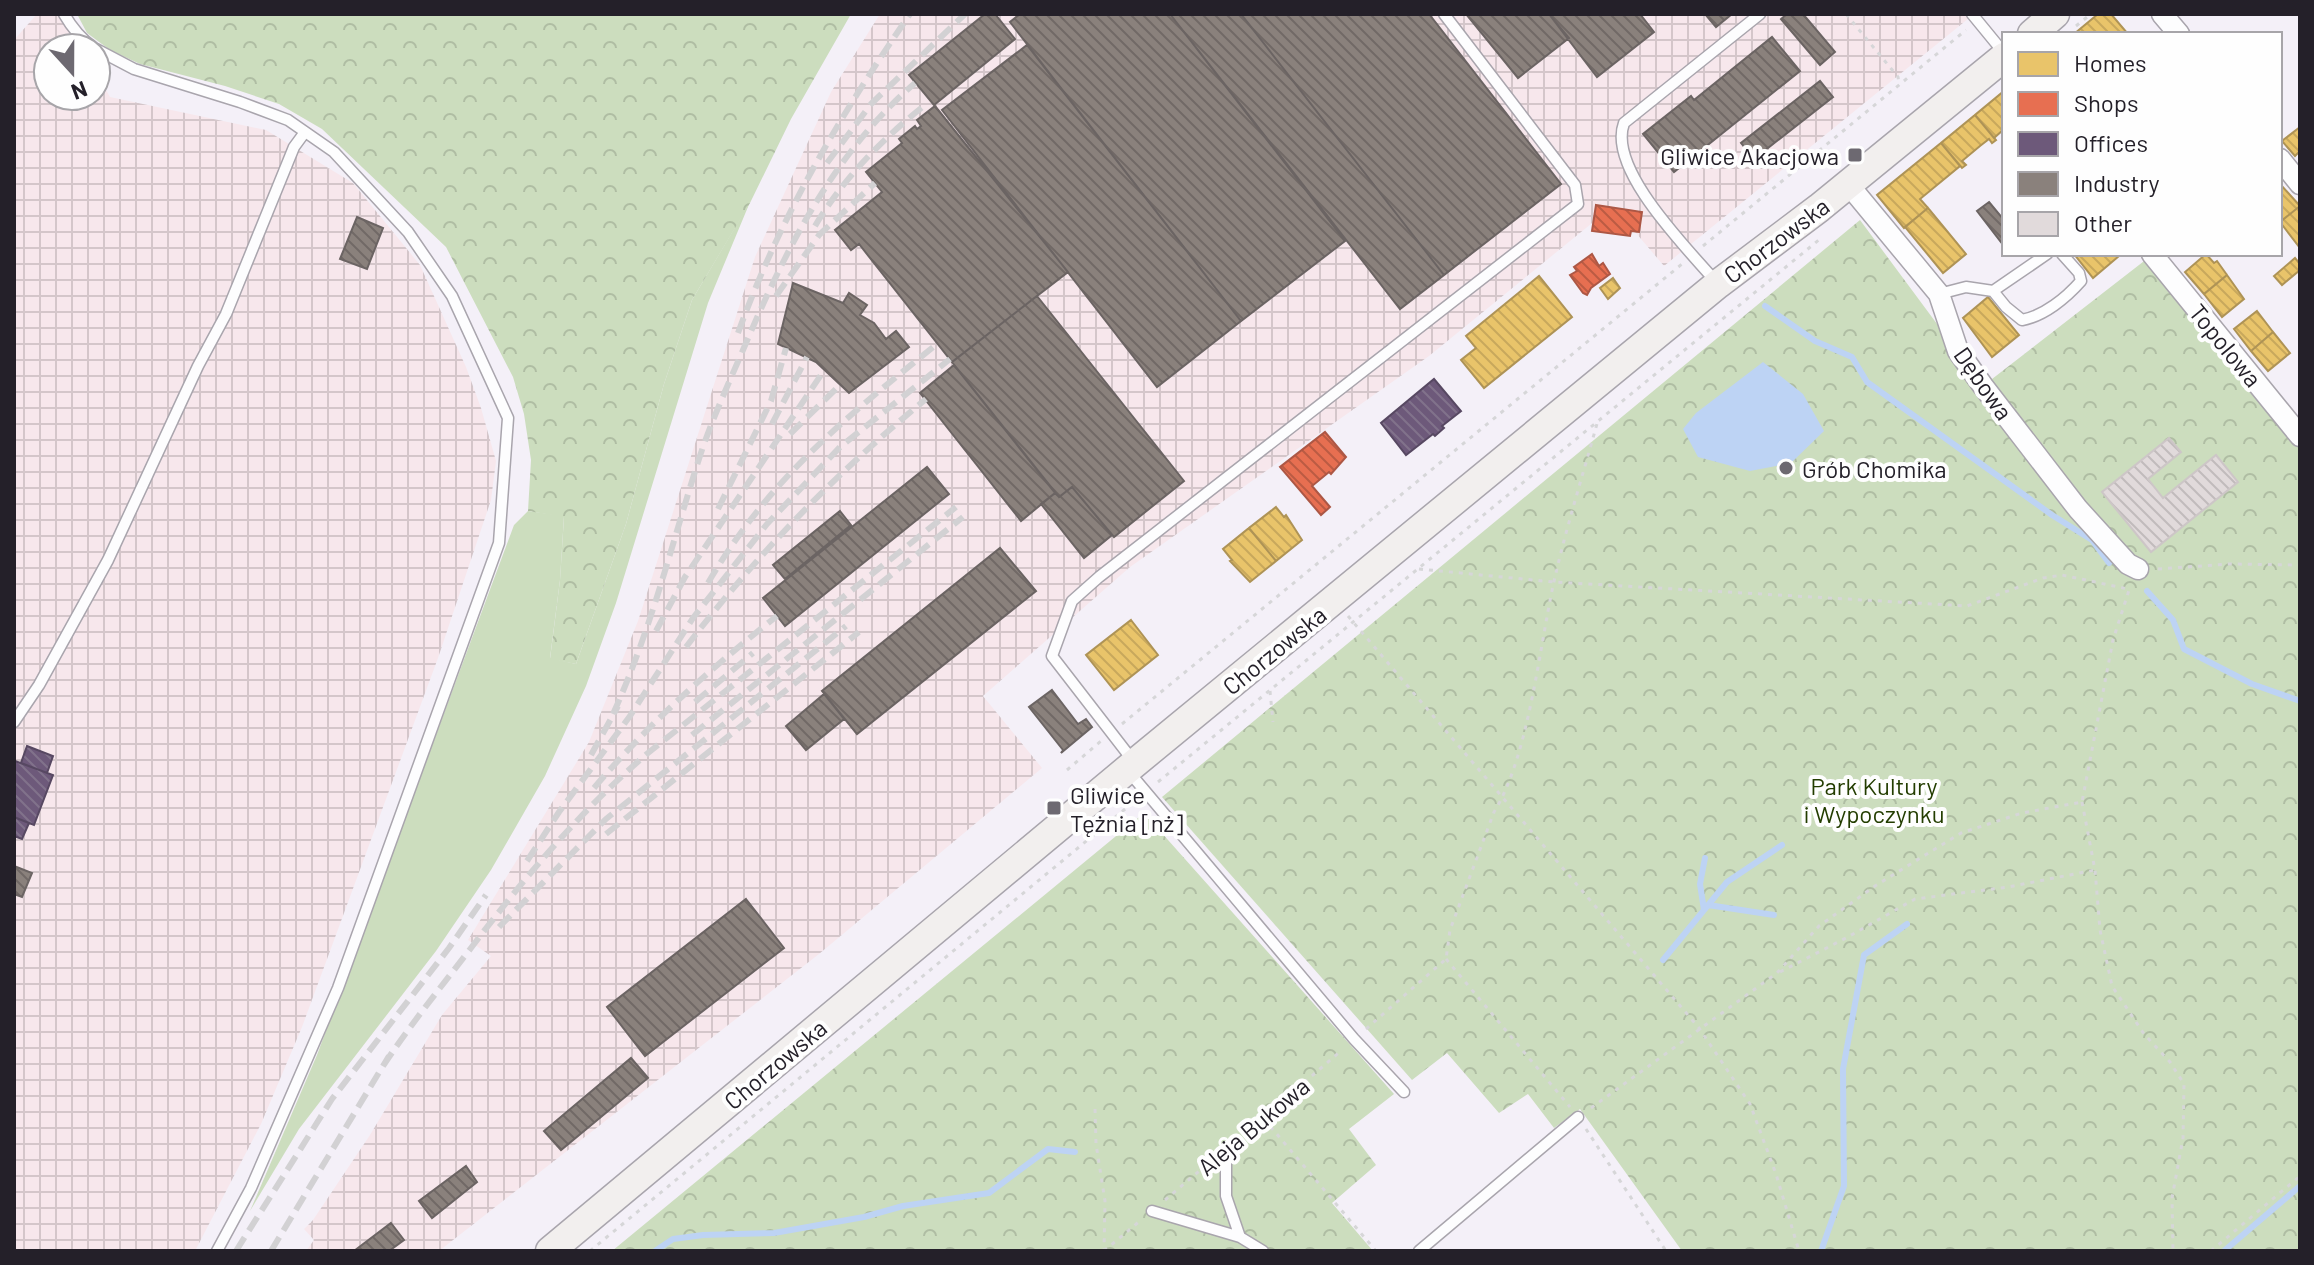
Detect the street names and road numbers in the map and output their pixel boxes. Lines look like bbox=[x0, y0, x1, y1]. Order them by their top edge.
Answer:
street label: Chorzowska bbox=[1717, 191, 1835, 289]
street label: Topolowa bbox=[2184, 298, 2268, 392]
street label: Dębowa bbox=[1948, 341, 2020, 425]
street label: Chorzowska bbox=[1216, 599, 1332, 701]
street label: Chorzowska bbox=[718, 1013, 832, 1115]
street label: Aleja Bukowa bbox=[1191, 1071, 1315, 1181]

